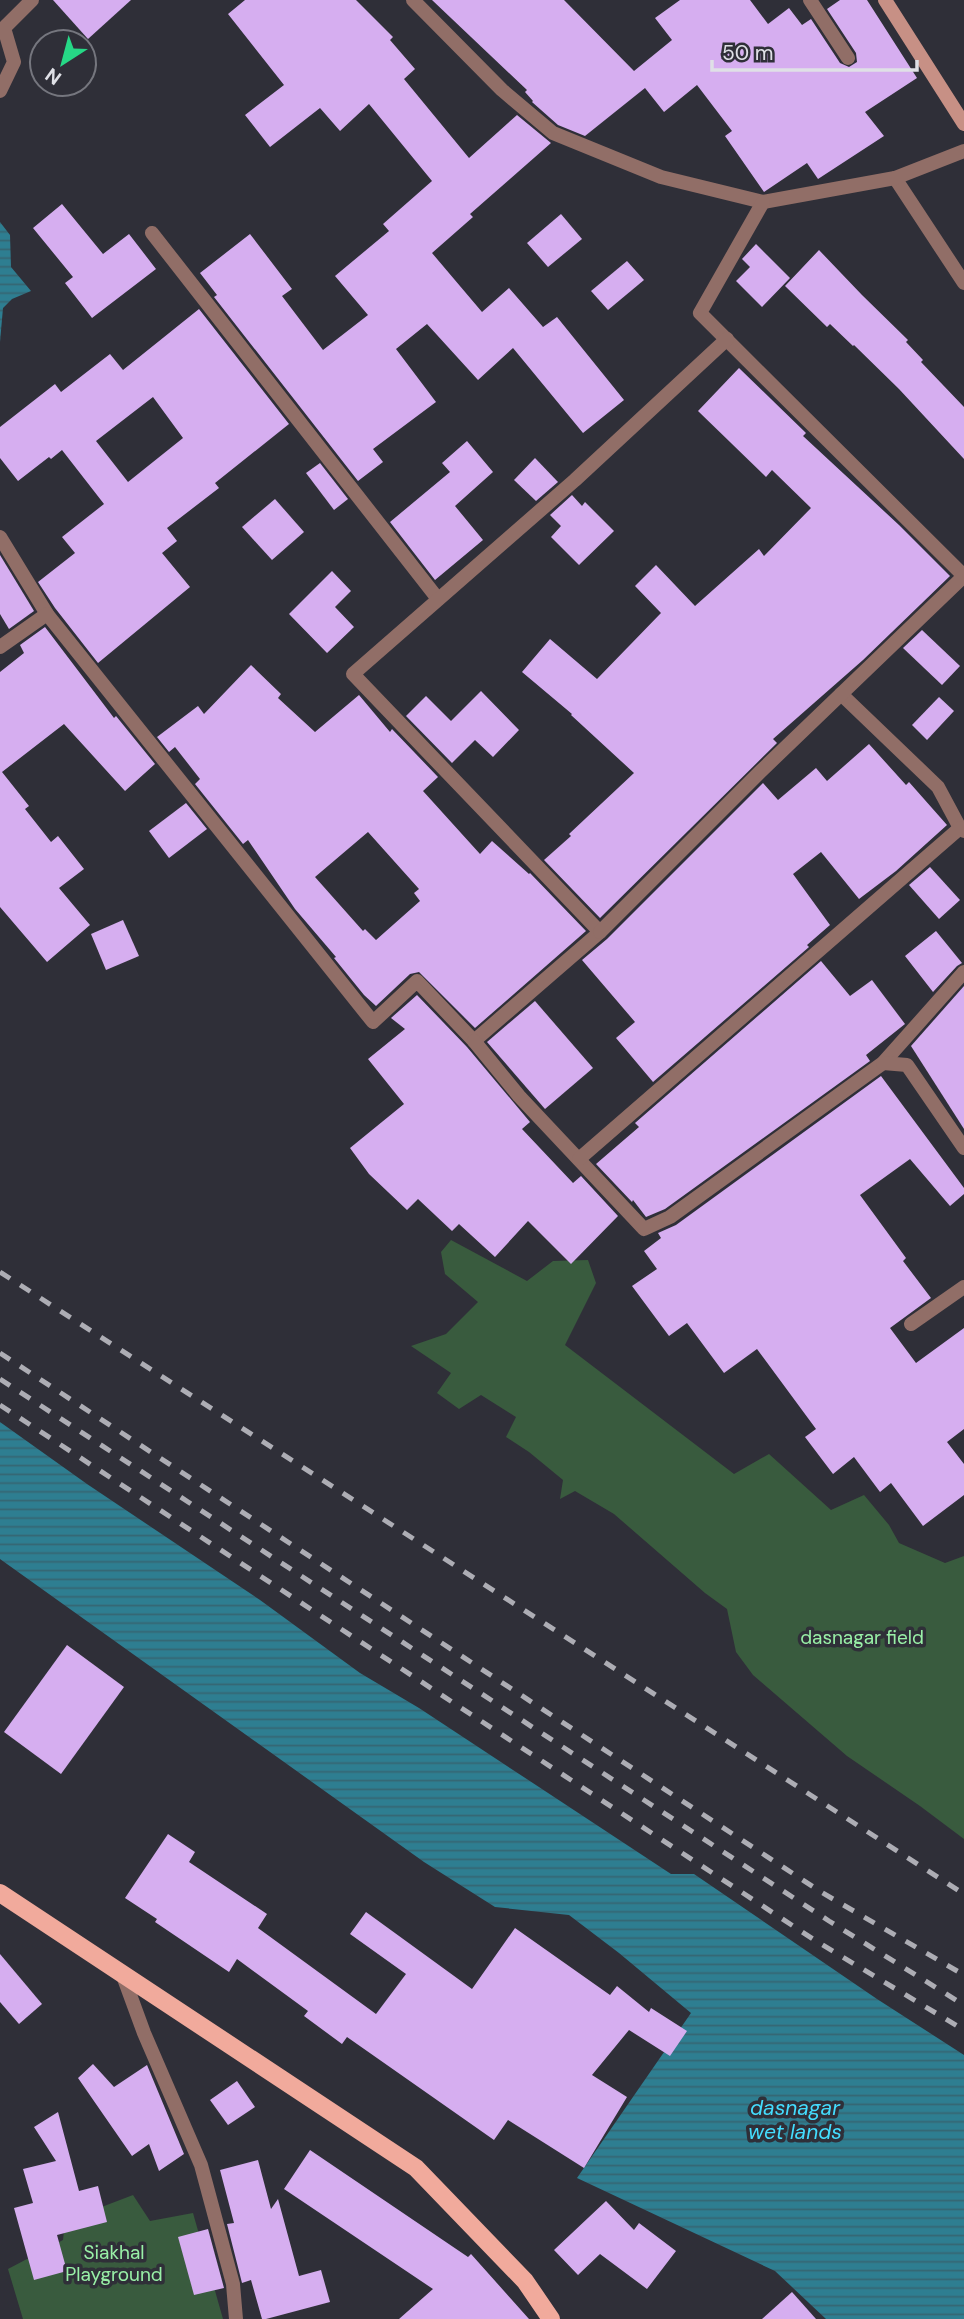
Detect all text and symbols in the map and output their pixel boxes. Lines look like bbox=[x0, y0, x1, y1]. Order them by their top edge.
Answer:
north arrow bbox=[28, 28, 98, 98]
scale bar bbox=[712, 28, 917, 72]
text: 50 m bbox=[722, 39, 773, 67]
text: N bbox=[40, 62, 66, 91]
park label: dasnagar field bbox=[800, 1625, 924, 1650]
water label: dasnagar wet lands bbox=[748, 2094, 842, 2146]
park label: Siakhal Playground bbox=[65, 2240, 163, 2287]

